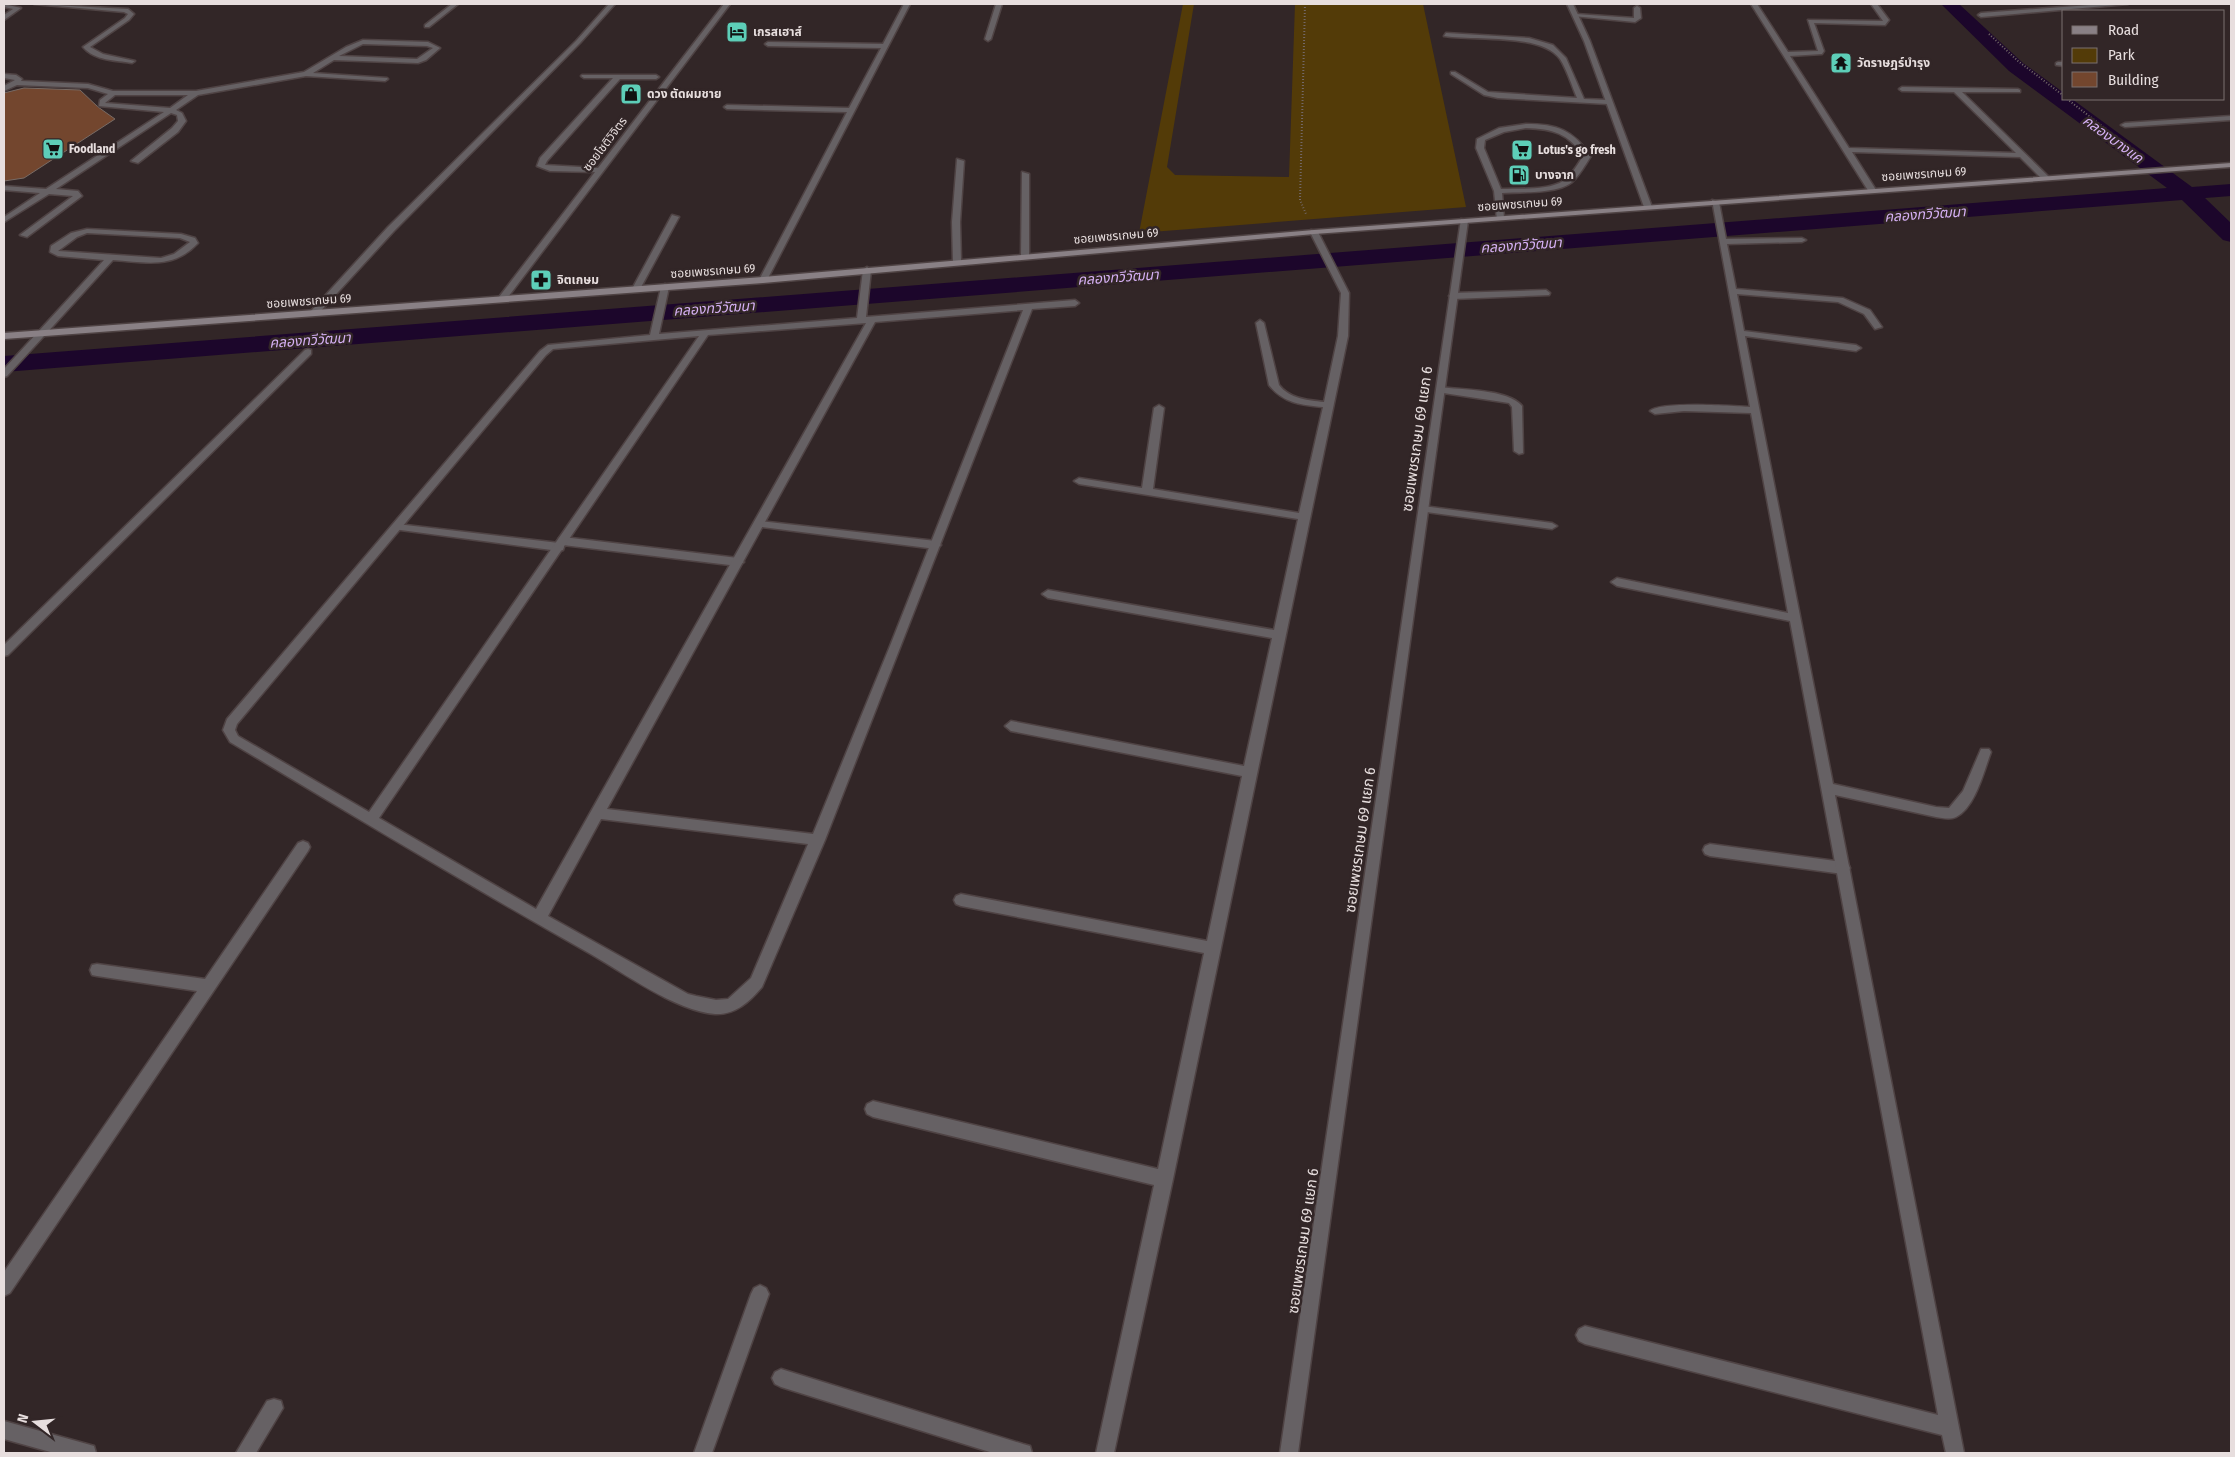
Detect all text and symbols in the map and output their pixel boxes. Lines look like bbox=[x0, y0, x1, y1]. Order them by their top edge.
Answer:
legend bbox=[2062, 10, 2225, 100]
hotel icon: เกรสเฮาส์ bbox=[725, 20, 749, 44]
text: Road bbox=[2108, 21, 2139, 39]
place label: เกรสเฮาส์ bbox=[753, 25, 802, 39]
text: Park bbox=[2108, 46, 2135, 64]
temple icon: วัดราษฎร์บำรุง bbox=[1829, 51, 1853, 75]
place label: วัดราษฎร์บำรุง bbox=[1857, 56, 1930, 70]
text: Building bbox=[2108, 71, 2159, 89]
shop icon: ดวง ตัดผมชาย bbox=[619, 82, 643, 106]
place label: ดวง ตัดผมชาย bbox=[647, 87, 721, 101]
water label: คลองบางแค bbox=[2079, 112, 2147, 168]
street label: ซอยโชติวิจิตร bbox=[580, 114, 630, 174]
supermarket icon: Foodland bbox=[41, 137, 65, 161]
supermarket icon: Lotus's go fresh bbox=[1510, 138, 1534, 162]
place label: Foodland bbox=[69, 142, 115, 156]
place label: Lotus's go fresh bbox=[1538, 143, 1616, 157]
fuel station icon: บางจาก bbox=[1507, 163, 1531, 187]
street label: ซอยเพชรเกษม 69 bbox=[1881, 164, 1967, 184]
place label: บางจาก bbox=[1535, 168, 1574, 182]
street label: ซอยเพชรเกษม 69 bbox=[1477, 194, 1563, 214]
water label: คลองทวีวัฒนา bbox=[1884, 203, 1968, 226]
street label: ซอยเพชรเกษม 69 bbox=[1073, 225, 1159, 247]
water label: คลองทวีวัฒนา bbox=[1480, 234, 1564, 257]
street label: ซอยเพชรเกษม 69 bbox=[670, 261, 756, 281]
water label: คลองทวีวัฒนา bbox=[1077, 266, 1161, 289]
pharmacy icon: จิตเกษม bbox=[529, 268, 553, 292]
place label: จิตเกษม bbox=[557, 273, 599, 287]
street label: ซอยเพชรเกษม 69 bbox=[266, 291, 352, 311]
water label: คลองทวีวัฒนา bbox=[673, 297, 757, 320]
water label: คลองทวีวัฒนา bbox=[269, 329, 353, 352]
street label: ซอยเพชรเกษม 69 แยก 6 bbox=[1398, 365, 1436, 513]
street label: ซอยเพชรเกษม 69 แยก 6 bbox=[1341, 766, 1379, 914]
street label: ซอยเพชรเกษม 69 แยก 6 bbox=[1284, 1167, 1322, 1315]
north arrow bbox=[10, 1397, 60, 1447]
text: N bbox=[14, 1412, 32, 1425]

